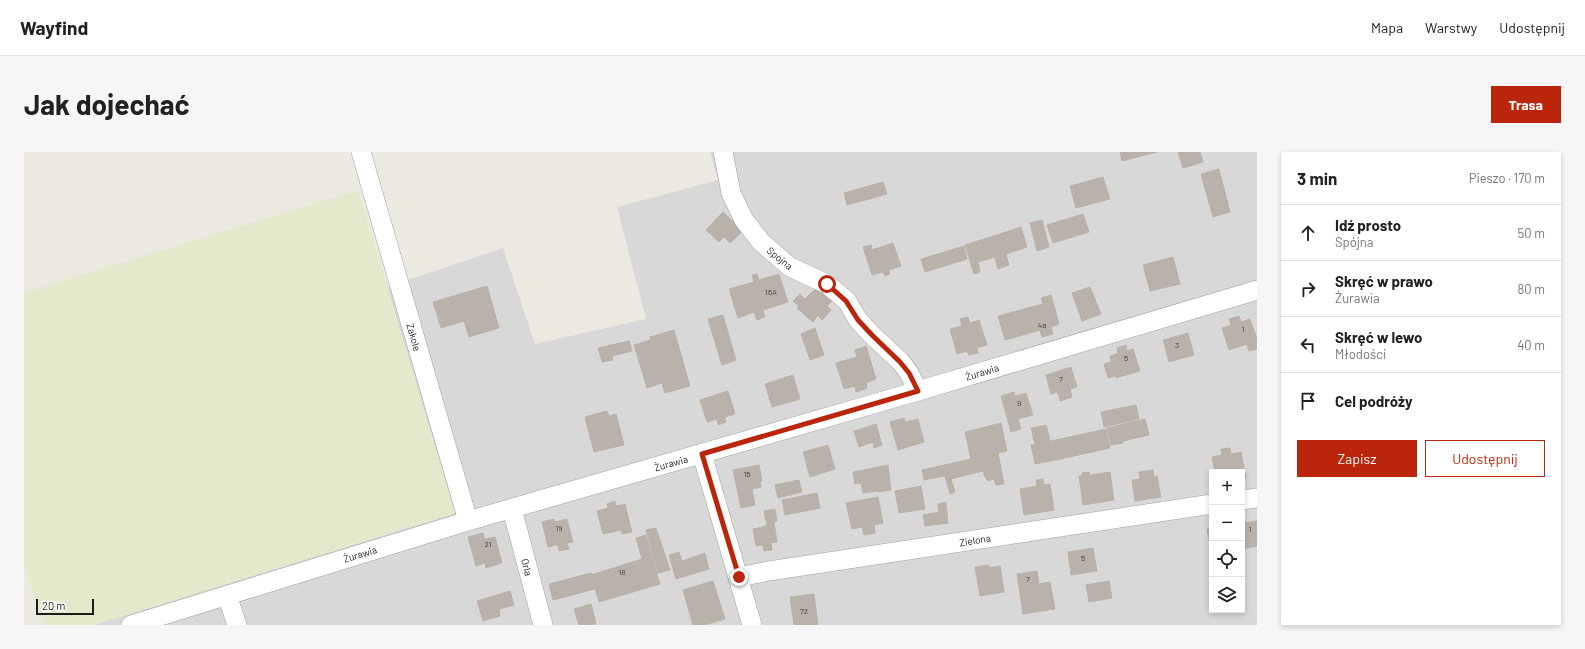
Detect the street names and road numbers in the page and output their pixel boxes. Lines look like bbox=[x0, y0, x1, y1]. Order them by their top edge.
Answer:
street label: Spójna bbox=[765, 244, 795, 272]
street label: Zakole bbox=[404, 322, 424, 352]
street label: Żurawia bbox=[964, 361, 1000, 383]
street label: Żurawia bbox=[653, 452, 689, 474]
street label: Zielona bbox=[958, 532, 992, 548]
street label: Żurawia bbox=[342, 543, 378, 565]
street label: Orla bbox=[519, 557, 535, 577]

